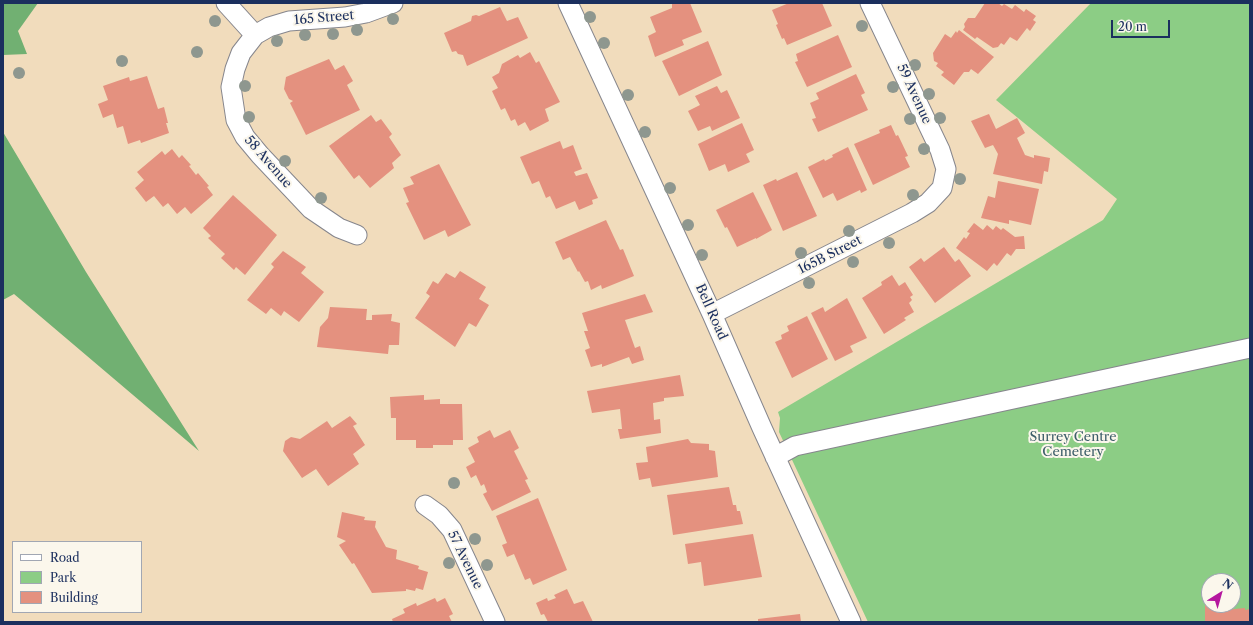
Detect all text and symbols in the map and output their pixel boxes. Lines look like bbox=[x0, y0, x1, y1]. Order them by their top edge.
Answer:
street label: 165 Street bbox=[293, 8, 355, 28]
scale bar bbox=[1113, 12, 1172, 38]
text: 20 m bbox=[1118, 19, 1147, 34]
street label: 59 Avenue bbox=[893, 62, 935, 126]
street label: 58 Avenue bbox=[241, 133, 295, 191]
street label: 165B Street bbox=[795, 232, 865, 278]
street label: Bell Road bbox=[692, 282, 730, 342]
park label: Surrey Centre Cemetery bbox=[1030, 429, 1116, 460]
street label: 57 Avenue bbox=[444, 528, 486, 592]
legend bbox=[12, 541, 142, 613]
text: Road bbox=[50, 550, 80, 565]
text: Park bbox=[50, 570, 76, 585]
north arrow bbox=[1201, 573, 1241, 613]
text: N bbox=[1220, 576, 1236, 593]
text: Building bbox=[50, 590, 98, 605]

